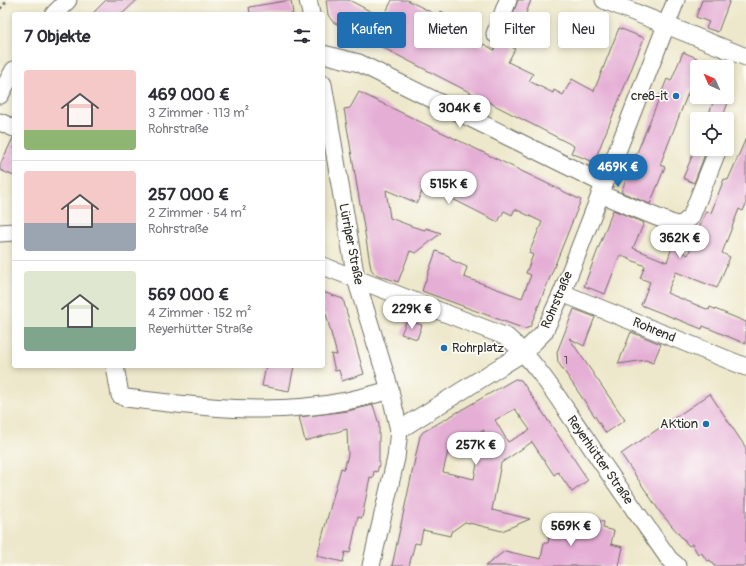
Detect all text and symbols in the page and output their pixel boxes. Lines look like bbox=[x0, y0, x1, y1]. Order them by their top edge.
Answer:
chip: Kaufen bbox=[337, 12, 406, 48]
chip: Mieten bbox=[414, 12, 482, 48]
chip: Filter bbox=[490, 12, 550, 48]
chip: Neu bbox=[558, 12, 609, 48]
icon: filters bbox=[291, 25, 313, 47]
text: 7 Objekte bbox=[24, 26, 90, 47]
north arrow bbox=[690, 60, 734, 104]
map controls bbox=[690, 60, 734, 156]
text: 469 000 € bbox=[148, 84, 230, 105]
icon: home bbox=[56, 86, 104, 134]
place label: cre8-it bbox=[631, 88, 669, 104]
marker: cre8-it bbox=[671, 91, 681, 101]
pin: 304K € bbox=[427, 95, 493, 129]
text: 304K € bbox=[439, 100, 481, 116]
text: 3 Zimmer · 113 m² bbox=[148, 105, 249, 121]
button: locate bbox=[690, 112, 734, 156]
text: Rohrstraße bbox=[148, 121, 208, 137]
pin: 469K € bbox=[585, 154, 651, 188]
text: 469K € bbox=[597, 159, 639, 175]
pin: 515K € bbox=[416, 171, 482, 205]
text: 515K € bbox=[430, 176, 468, 192]
text: 257 000 € bbox=[148, 184, 229, 205]
icon: home bbox=[56, 187, 104, 235]
street label: Lürriper Straße bbox=[335, 202, 367, 287]
text: 2 Zimmer · 54 m² bbox=[148, 205, 246, 221]
text: Rohrstraße bbox=[148, 221, 208, 237]
pin: 362K € bbox=[647, 225, 713, 259]
text: 362K € bbox=[659, 230, 701, 246]
street label: Rohrstraße bbox=[538, 268, 576, 331]
text: 569 000 € bbox=[148, 284, 229, 305]
icon: home bbox=[56, 287, 104, 335]
pin: 229K € bbox=[379, 296, 445, 330]
text: 229K € bbox=[392, 301, 432, 317]
text: 4 Zimmer · 152 m² bbox=[148, 305, 251, 321]
street label: Rohrend bbox=[630, 314, 678, 346]
text: Reyerhütter Straße bbox=[148, 321, 253, 337]
place label: Rohrplatz bbox=[452, 340, 504, 356]
marker: Rohrplatz bbox=[439, 343, 449, 353]
house number: 1 bbox=[564, 354, 568, 367]
street label: Reyerhütter Straße bbox=[563, 413, 637, 508]
place label: AKtion bbox=[660, 416, 698, 432]
marker: AKtion bbox=[701, 419, 711, 429]
pin: 257K € bbox=[443, 432, 509, 466]
text: 257K € bbox=[456, 437, 496, 453]
pin: 569K € bbox=[538, 513, 604, 547]
text: 569K € bbox=[551, 518, 591, 534]

